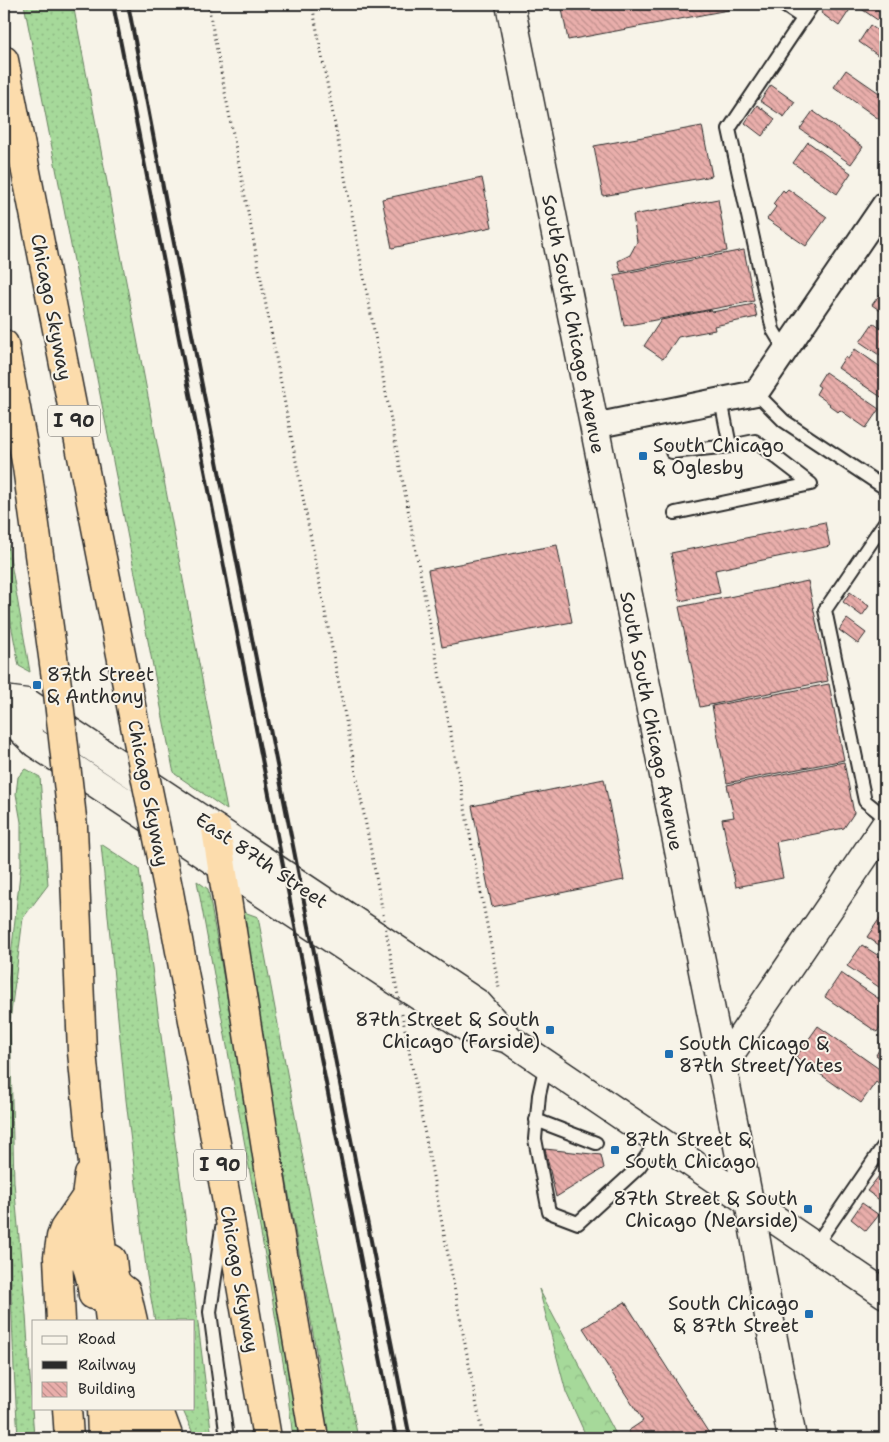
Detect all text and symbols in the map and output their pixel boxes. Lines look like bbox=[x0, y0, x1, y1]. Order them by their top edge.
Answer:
street label: South South Chicago Avenue bbox=[536, 192, 611, 456]
street label: Chicago Skyway bbox=[25, 232, 78, 383]
road number: I 90 bbox=[48, 406, 100, 436]
place label: South Chicago & Oglesby bbox=[653, 433, 784, 480]
marker: South Chicago & Oglesby bbox=[637, 450, 649, 462]
street label: South South Chicago Avenue bbox=[614, 589, 689, 853]
place label: 87th Street & Anthony bbox=[47, 662, 154, 709]
marker: 87th Street & Anthony bbox=[31, 679, 43, 691]
street label: Chicago Skyway bbox=[122, 718, 175, 869]
street label: East 87th Street bbox=[191, 807, 333, 914]
place label: 87th Street & South Chicago (Farside) bbox=[355, 1007, 540, 1054]
marker: 87th Street & South Chicago (Farside) bbox=[544, 1024, 556, 1036]
place label: South Chicago & 87th Street/Yates bbox=[679, 1031, 843, 1078]
marker: South Chicago & 87th Street/Yates bbox=[663, 1048, 675, 1060]
place label: 87th Street & South Chicago bbox=[625, 1127, 756, 1174]
marker: 87th Street & South Chicago bbox=[609, 1144, 621, 1156]
road number: I 90 bbox=[194, 1150, 246, 1180]
place label: 87th Street & South Chicago (Nearside) bbox=[613, 1186, 798, 1233]
marker: 87th Street & South Chicago (Nearside) bbox=[802, 1203, 814, 1215]
street label: Chicago Skyway bbox=[214, 1204, 265, 1355]
place label: South Chicago & 87th Street bbox=[668, 1291, 799, 1338]
marker: South Chicago & 87th Street bbox=[803, 1308, 815, 1320]
legend bbox=[32, 1320, 195, 1410]
text: Road bbox=[78, 1329, 116, 1349]
text: Railway bbox=[78, 1355, 136, 1375]
text: Building bbox=[78, 1379, 135, 1399]

